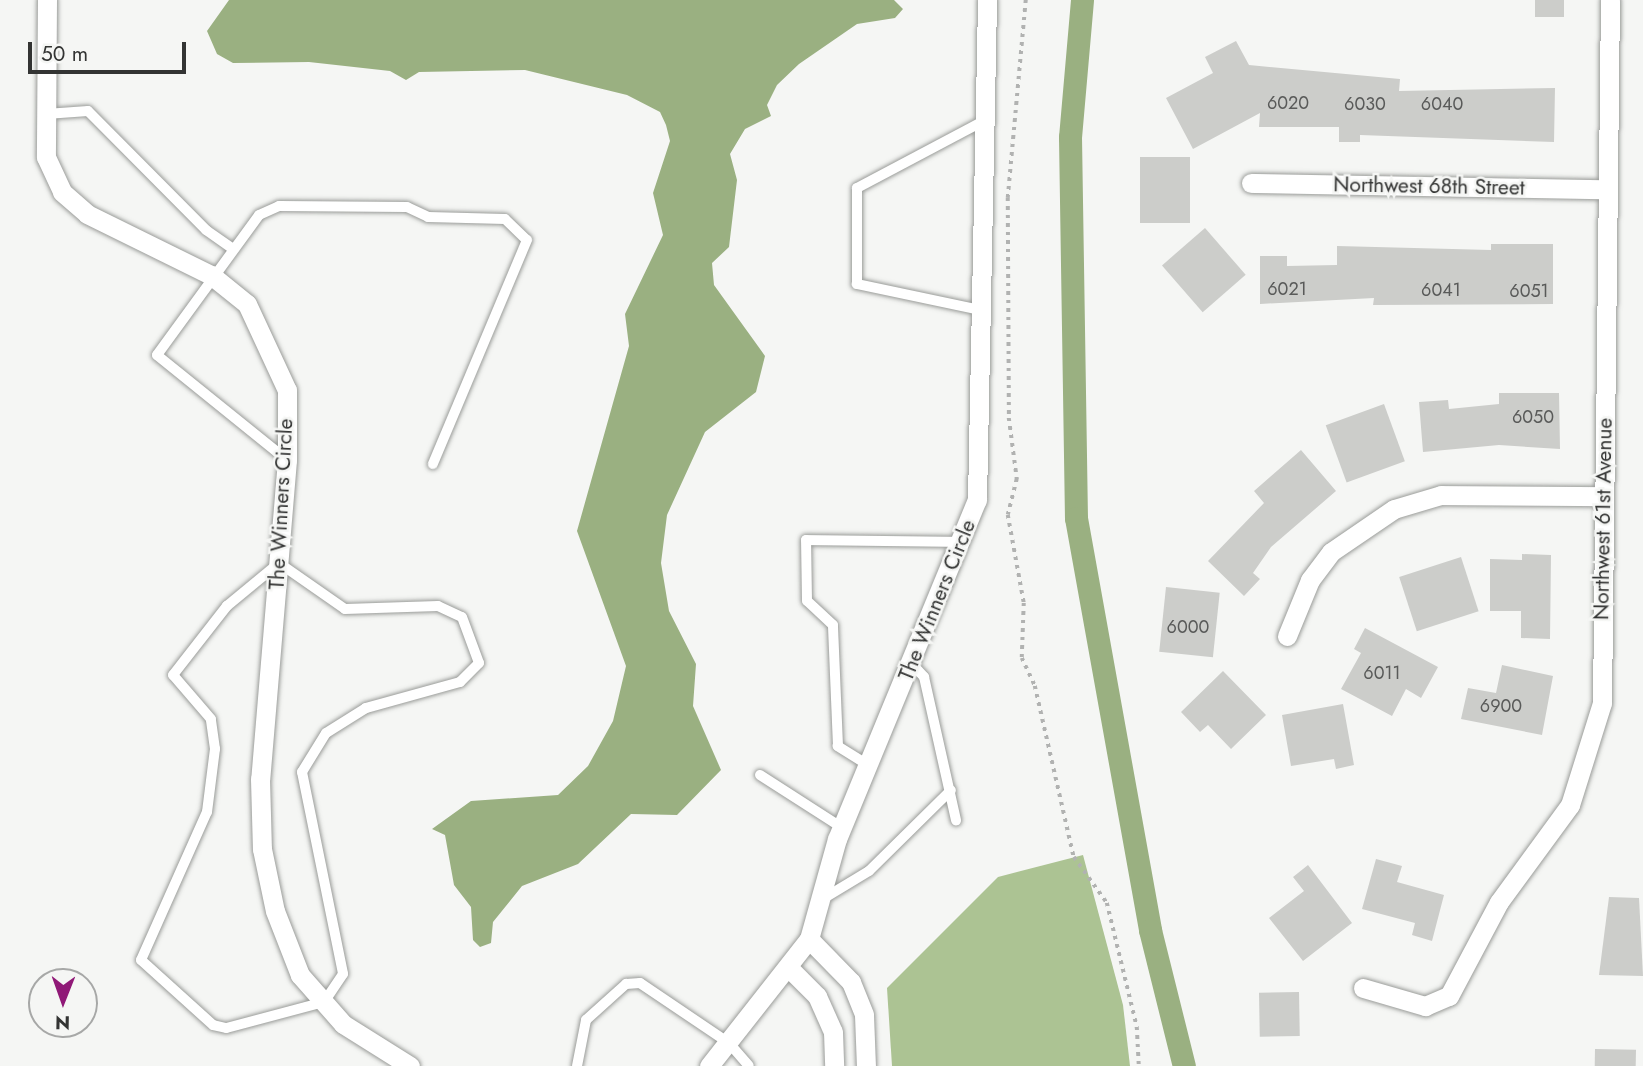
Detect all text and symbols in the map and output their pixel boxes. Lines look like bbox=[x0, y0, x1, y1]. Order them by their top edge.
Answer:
scale bar bbox=[32, 28, 189, 72]
text: 50 m bbox=[41, 39, 88, 69]
house number: 6020 bbox=[1267, 92, 1309, 114]
house number: 6030 bbox=[1344, 93, 1386, 115]
house number: 6040 bbox=[1421, 93, 1463, 115]
street label: Northwest 68th Street bbox=[1333, 172, 1525, 200]
house number: 6021 bbox=[1267, 278, 1307, 300]
house number: 6041 bbox=[1421, 279, 1461, 301]
house number: 6051 bbox=[1509, 280, 1549, 302]
house number: 6050 bbox=[1512, 406, 1554, 428]
street label: The Winners Circle bbox=[264, 418, 298, 590]
street label: Northwest 61st Avenue bbox=[1589, 418, 1617, 620]
street label: The Winners Circle bbox=[893, 516, 981, 684]
house number: 6000 bbox=[1167, 616, 1209, 638]
house number: 6011 bbox=[1363, 662, 1401, 684]
house number: 6900 bbox=[1480, 695, 1522, 717]
north arrow bbox=[28, 968, 98, 1038]
text: N bbox=[55, 1009, 70, 1036]

